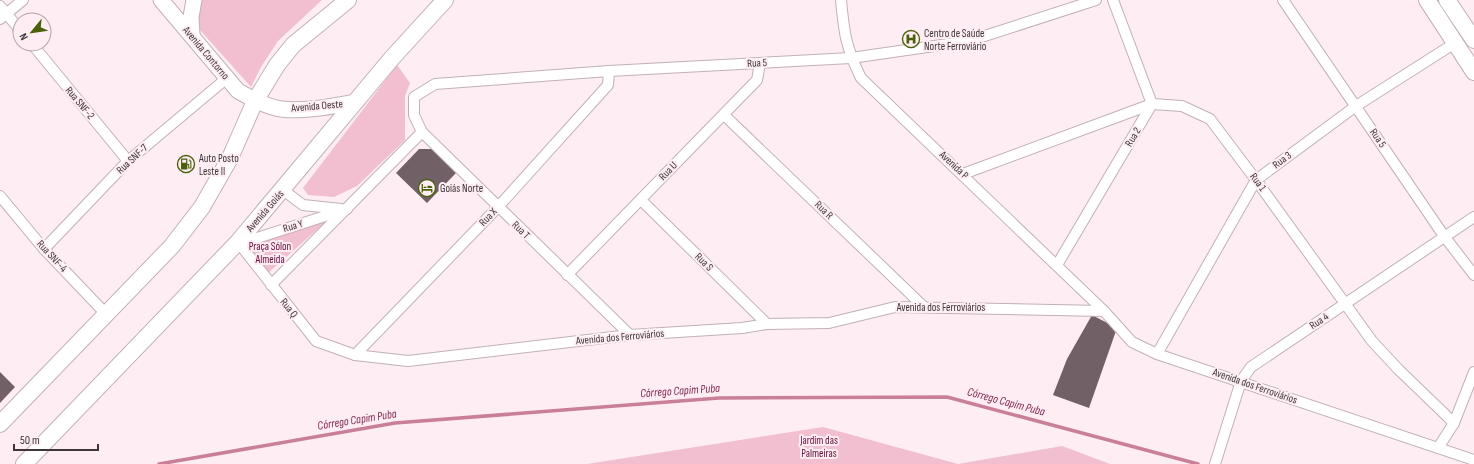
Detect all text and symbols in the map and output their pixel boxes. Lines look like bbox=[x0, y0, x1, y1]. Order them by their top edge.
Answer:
north arrow bbox=[12, 12, 52, 52]
street label: Avenida Contorno bbox=[179, 23, 232, 83]
place label: Centro de Saúde Norte Ferroviário bbox=[924, 27, 987, 53]
hospital icon: Centro de Saúde Norte Ferroviário bbox=[901, 29, 921, 49]
text: N bbox=[17, 31, 31, 42]
street label: Rua 5 bbox=[747, 56, 767, 70]
street label: Rua SNF-2 bbox=[63, 84, 98, 122]
street label: Avenida Oeste bbox=[290, 97, 343, 115]
street label: Rua 2 bbox=[1122, 125, 1144, 149]
street label: Rua 5 bbox=[1367, 126, 1389, 150]
street label: Rua SNF-7 bbox=[114, 141, 151, 177]
street label: Avenida P bbox=[936, 148, 972, 182]
street label: Rua 3 bbox=[1270, 148, 1294, 171]
place label: Auto Posto Leste II bbox=[198, 152, 239, 178]
fuel station icon: Auto Posto Leste II bbox=[176, 154, 196, 174]
street label: Rua U bbox=[656, 159, 680, 183]
street label: Rua 1 bbox=[1247, 170, 1269, 194]
hotel icon: Goiás Norte bbox=[417, 178, 437, 198]
place label: Goiás Norte bbox=[440, 182, 483, 195]
street label: Avenida Goiás bbox=[243, 188, 287, 235]
street label: Rua R bbox=[812, 198, 836, 222]
street label: Rua X bbox=[476, 205, 500, 229]
street label: Rua Y bbox=[281, 217, 305, 235]
street label: Rua T bbox=[509, 218, 533, 242]
street label: Rua SNF-4 bbox=[34, 237, 70, 275]
park label: Praça Sólon Almeida bbox=[249, 240, 292, 266]
street label: Rua S bbox=[692, 250, 716, 274]
street label: Rua Q bbox=[277, 296, 301, 320]
street label: Avenida dos Ferroviários bbox=[896, 301, 985, 314]
street label: Rua 4 bbox=[1307, 310, 1331, 332]
street label: Avenida dos Ferroviários bbox=[574, 327, 665, 347]
street label: Avenida dos Ferroviários bbox=[1210, 365, 1299, 407]
water label: Córrego Capim Puba bbox=[640, 381, 721, 401]
water label: Córrego Capim Puba bbox=[965, 384, 1047, 420]
water label: Córrego Capim Puba bbox=[316, 406, 398, 434]
scale bar bbox=[14, 426, 98, 452]
text: 50 m bbox=[20, 433, 40, 448]
park label: Jardim das Palmeiras bbox=[799, 434, 838, 460]

